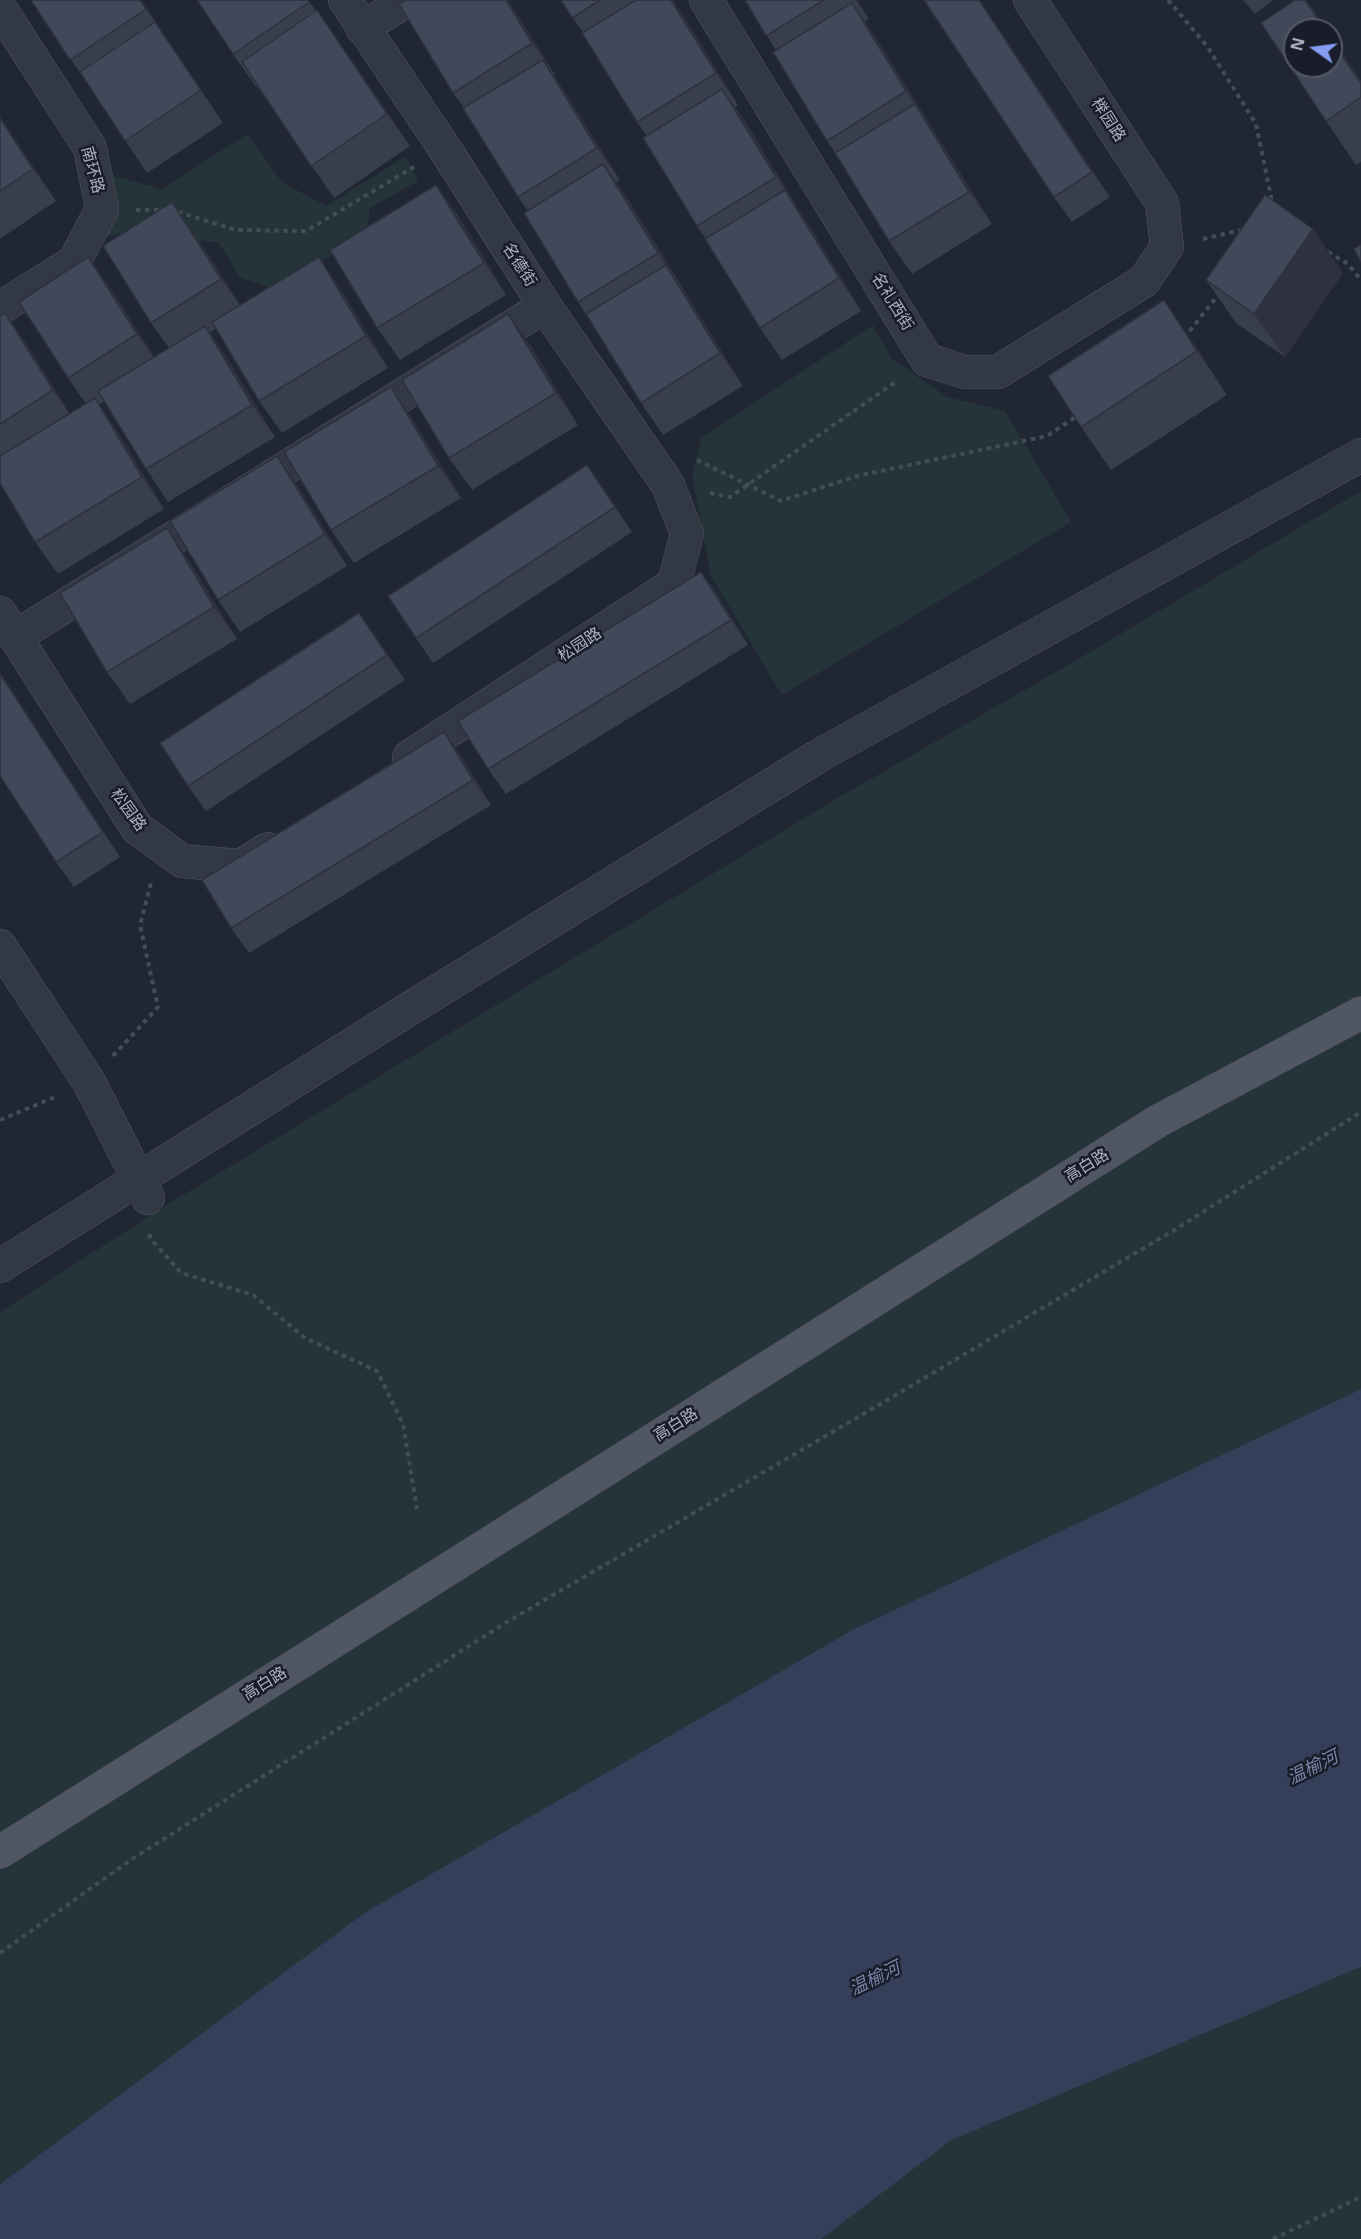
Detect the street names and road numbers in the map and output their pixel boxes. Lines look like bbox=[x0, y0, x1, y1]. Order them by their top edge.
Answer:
street label: 榉园路 bbox=[1087, 95, 1129, 145]
street label: 南环路 bbox=[77, 144, 107, 196]
street label: 名德街 bbox=[498, 240, 540, 290]
street label: 名礼西街 bbox=[867, 270, 917, 334]
street label: 松园路 bbox=[555, 624, 605, 666]
street label: 松园路 bbox=[106, 785, 150, 835]
street label: 高白路 bbox=[1062, 1145, 1112, 1187]
street label: 高白路 bbox=[651, 1404, 701, 1446]
street label: 高白路 bbox=[240, 1663, 290, 1705]

